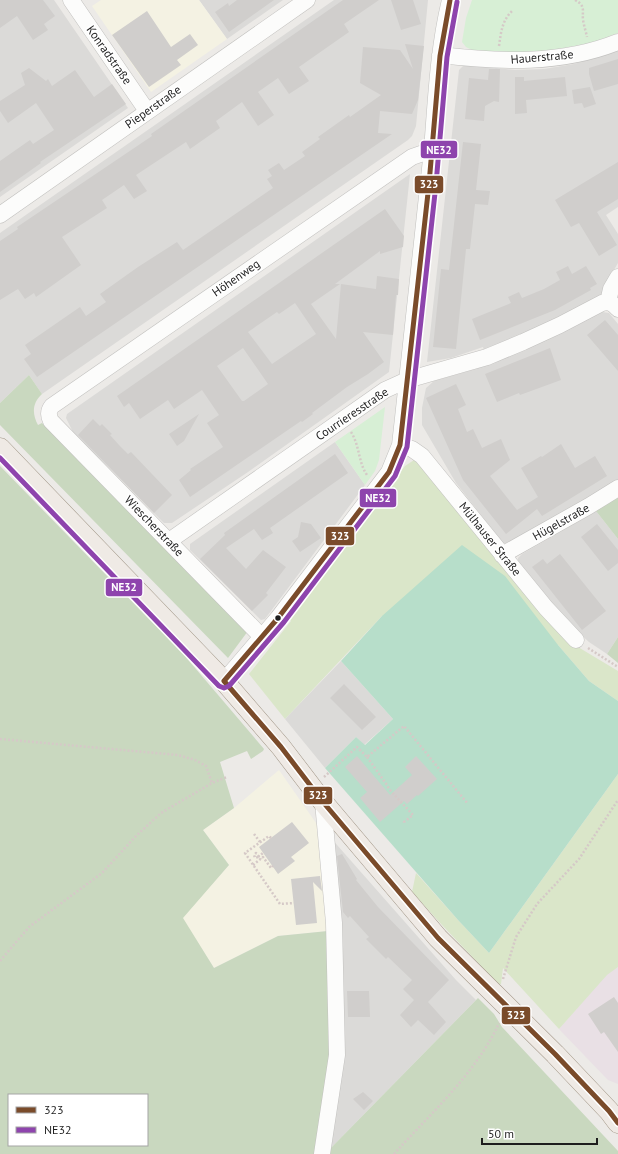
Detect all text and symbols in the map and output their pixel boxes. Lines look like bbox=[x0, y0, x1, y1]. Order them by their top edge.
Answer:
street label: Konradstraße bbox=[84, 22, 135, 87]
street label: Hauerstraße bbox=[510, 46, 574, 67]
street label: Pieperstraße bbox=[122, 82, 184, 131]
line badge: NE32 bbox=[420, 140, 458, 159]
text: NE32 bbox=[426, 143, 452, 157]
line badge: 323 bbox=[414, 175, 444, 194]
text: 323 bbox=[420, 177, 438, 191]
street label: Höhenweg bbox=[209, 256, 262, 299]
street label: Courrieresstraße bbox=[313, 384, 391, 443]
line badge: NE32 bbox=[359, 488, 397, 508]
text: NE32 bbox=[365, 491, 391, 505]
street label: Wiescherstraße bbox=[122, 492, 187, 559]
street label: Mülhauser Straße bbox=[456, 499, 525, 579]
street label: Hügelstraße bbox=[530, 500, 592, 543]
line badge: 323 bbox=[325, 526, 355, 546]
text: 323 bbox=[331, 529, 349, 543]
line badge: NE32 bbox=[105, 578, 143, 597]
text: NE32 bbox=[111, 580, 137, 594]
unlabelled marker bbox=[273, 613, 283, 623]
line badge: 323 bbox=[303, 786, 333, 805]
text: 323 bbox=[309, 788, 327, 802]
line badge: 323 bbox=[501, 1006, 531, 1025]
text: 323 bbox=[507, 1008, 525, 1022]
legend bbox=[8, 1094, 148, 1146]
text: 323 bbox=[44, 1102, 64, 1117]
scale bar bbox=[482, 1120, 597, 1146]
text: NE32 bbox=[44, 1122, 72, 1137]
text: 50 m bbox=[488, 1126, 514, 1141]

